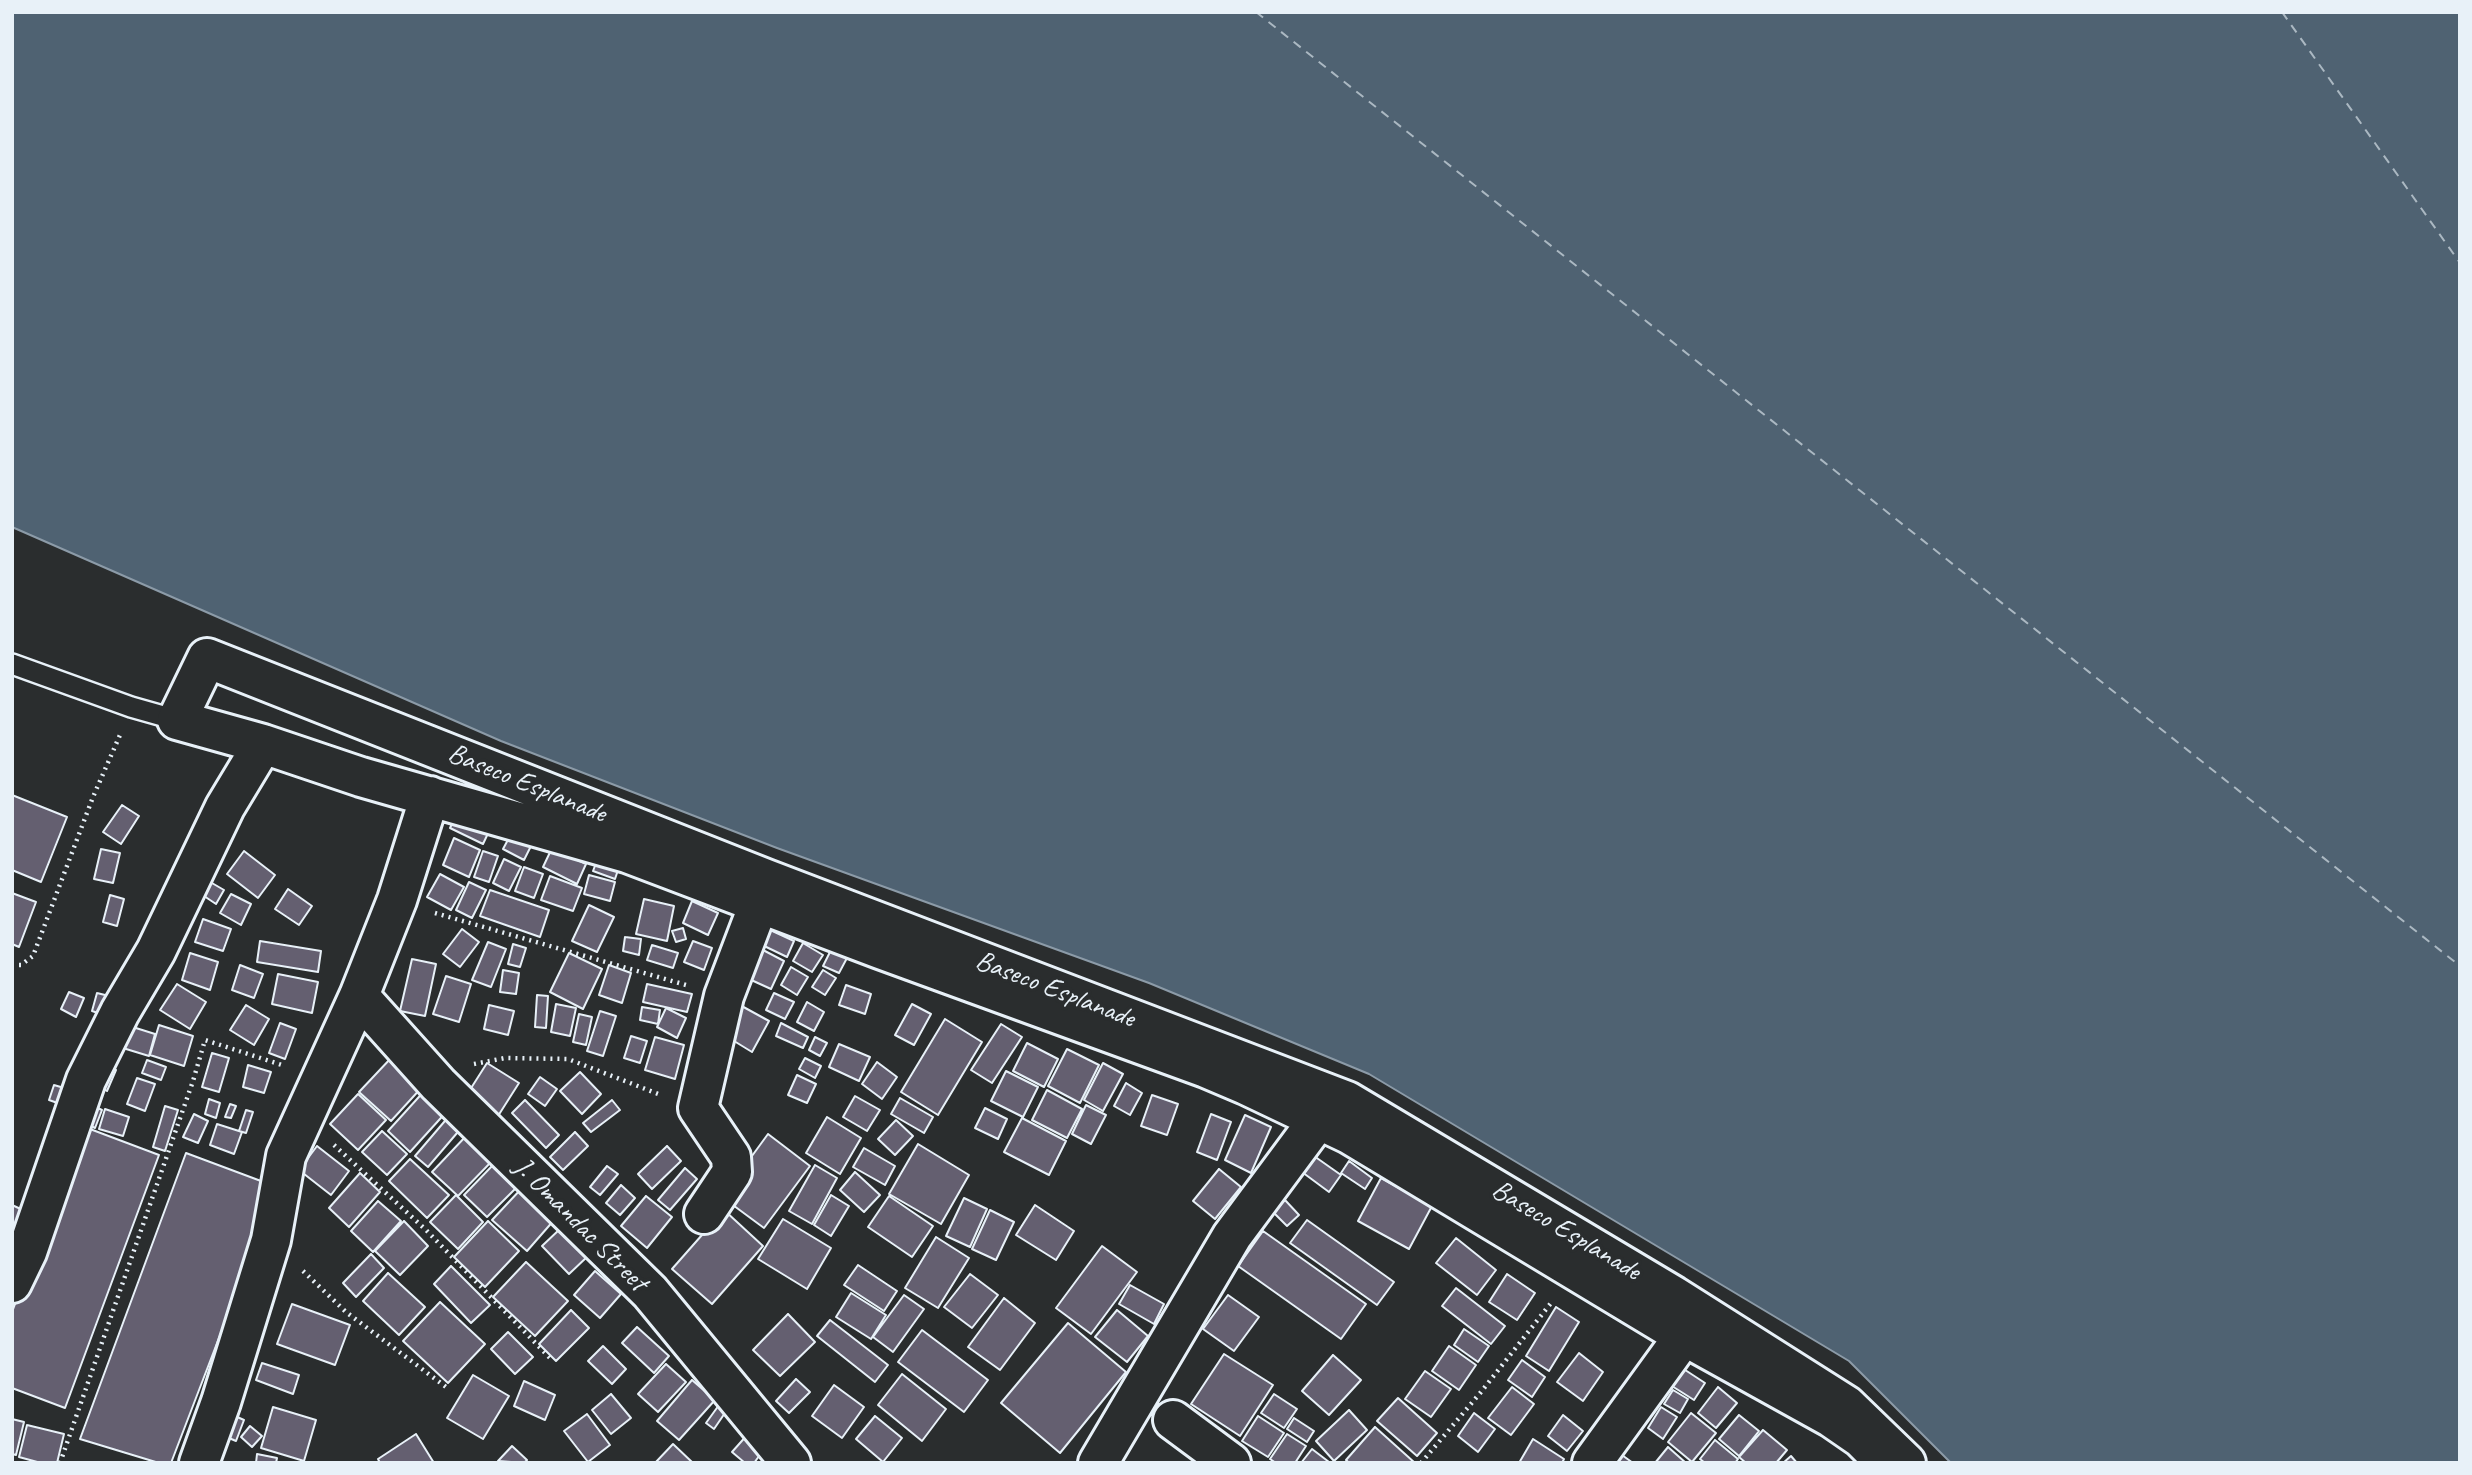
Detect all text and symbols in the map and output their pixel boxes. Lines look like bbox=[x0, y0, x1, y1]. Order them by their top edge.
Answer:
street label: Baseco Esplanade bbox=[443, 737, 611, 831]
street label: Baseco Esplanade bbox=[971, 944, 1139, 1036]
street label: J. Omandac Street bbox=[506, 1151, 654, 1299]
street label: Baseco Esplanade bbox=[1485, 1173, 1647, 1289]

